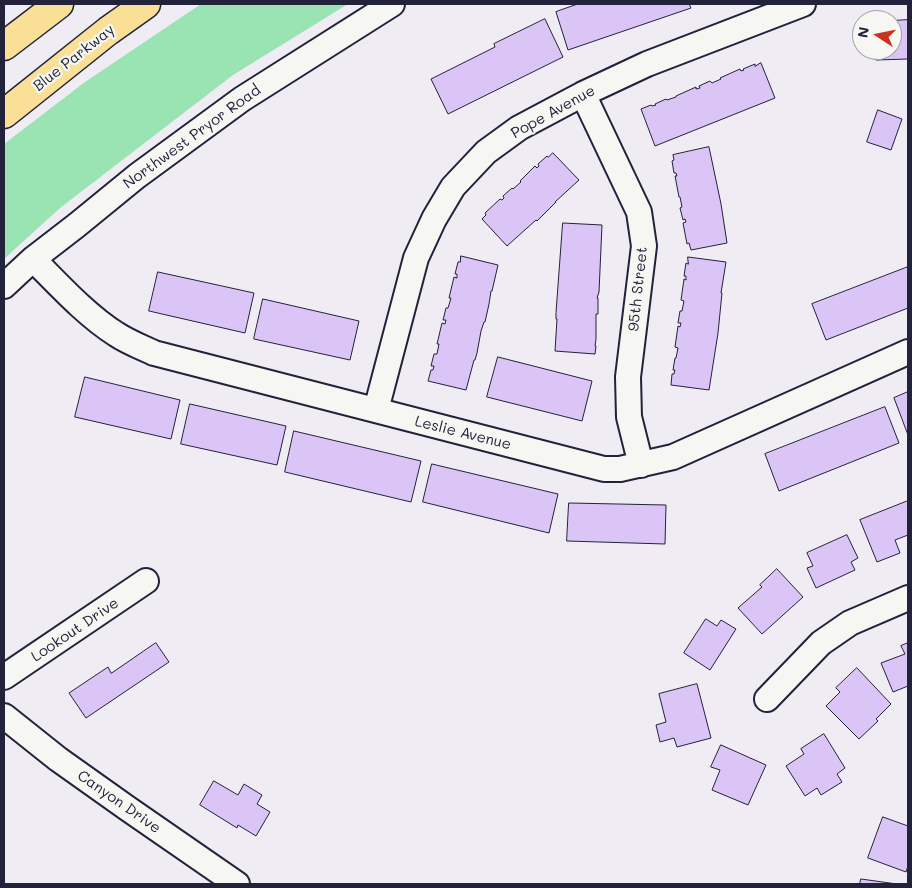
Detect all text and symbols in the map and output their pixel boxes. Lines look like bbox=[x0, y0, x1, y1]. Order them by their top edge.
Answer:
north arrow bbox=[852, 10, 902, 60]
street label: Blue Parkway bbox=[30, 21, 118, 95]
text: N bbox=[852, 25, 873, 39]
street label: Northwest Pryor Road bbox=[120, 81, 264, 193]
street label: Pope Avenue bbox=[508, 82, 598, 142]
street label: 95th Street bbox=[625, 246, 651, 332]
street label: Leslie Avenue bbox=[413, 412, 513, 454]
street label: Lookout Drive bbox=[28, 594, 122, 666]
street label: Canyon Drive bbox=[74, 767, 164, 837]

